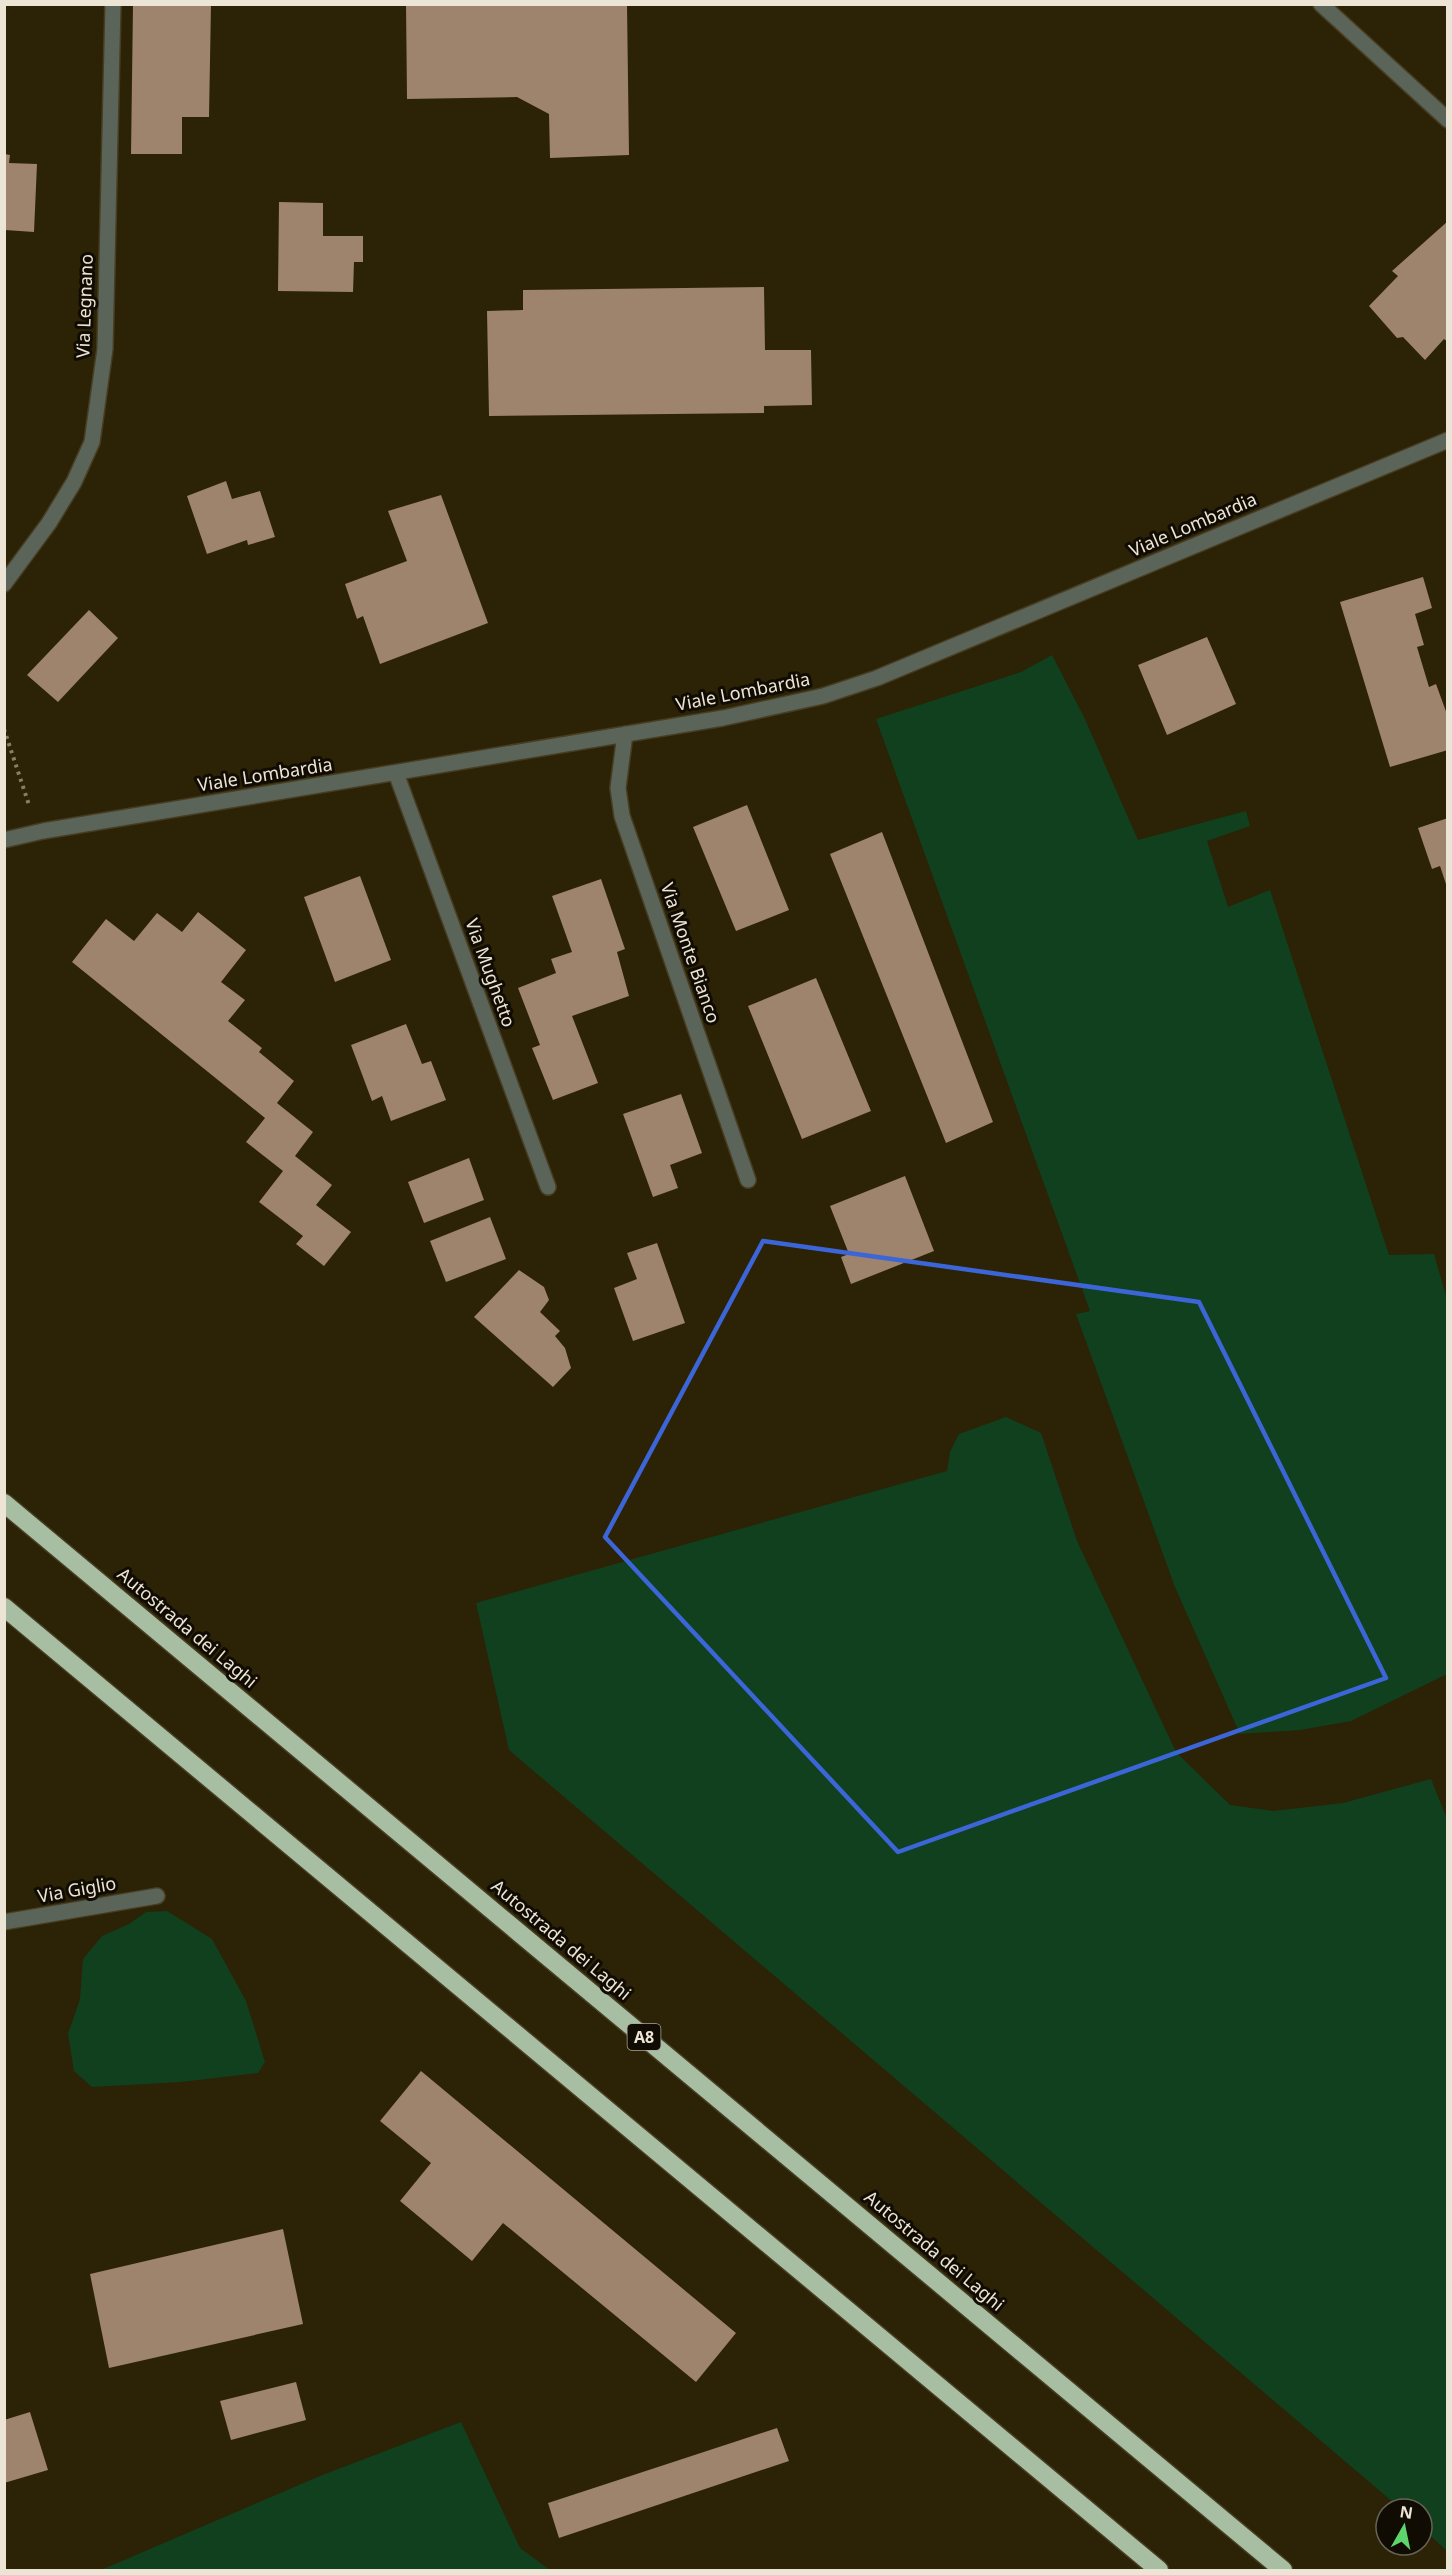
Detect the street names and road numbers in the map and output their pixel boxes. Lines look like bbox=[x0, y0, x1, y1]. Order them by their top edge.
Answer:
street label: Via Legnano bbox=[70, 254, 98, 358]
street label: Viale Lombardia bbox=[1125, 486, 1260, 562]
street label: Viale Lombardia bbox=[674, 666, 812, 716]
street label: Viale Lombardia bbox=[196, 752, 334, 797]
street label: Via Monte Bianco bbox=[656, 879, 726, 1026]
street label: Via Mughetto bbox=[460, 915, 522, 1030]
street label: Autostrada dei Laghi bbox=[113, 1562, 262, 1693]
street label: Via Giglio bbox=[36, 1870, 118, 1908]
street label: Autostrada dei Laghi bbox=[487, 1874, 636, 2005]
road number: A8 bbox=[628, 2024, 660, 2050]
street label: Autostrada dei Laghi bbox=[860, 2185, 1009, 2316]

